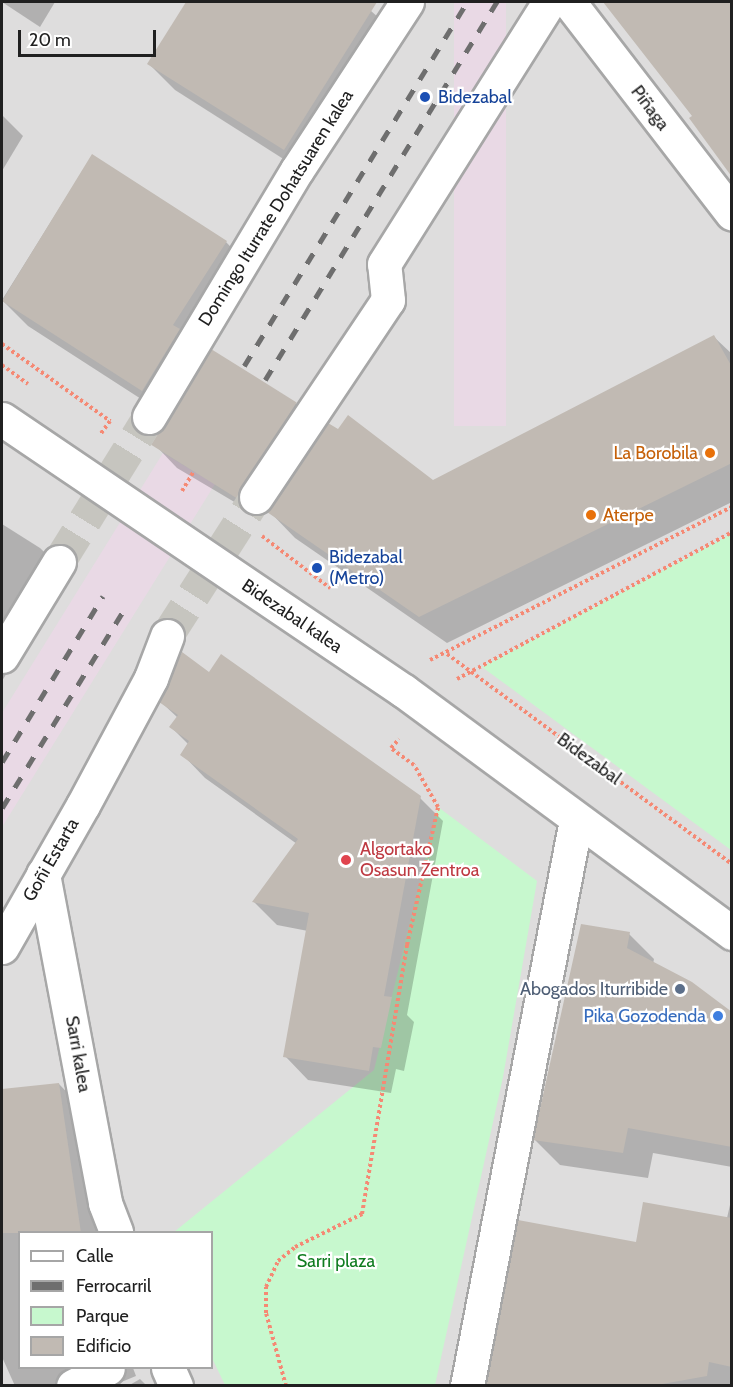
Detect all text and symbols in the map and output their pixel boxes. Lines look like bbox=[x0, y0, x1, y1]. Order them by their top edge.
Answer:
scale bar bbox=[21, 18, 159, 56]
text: 20 m bbox=[29, 29, 71, 51]
street label: Piñaga bbox=[626, 81, 674, 135]
street label: Domingo Iturrate Dohatsuaren kalea bbox=[194, 86, 358, 330]
place label: Bidezabal bbox=[438, 86, 512, 108]
marker: Bidezabal bbox=[416, 88, 434, 106]
place label: La Borobila bbox=[614, 442, 698, 464]
marker: La Borobila bbox=[703, 446, 717, 460]
place label: Aterpe bbox=[603, 504, 654, 526]
marker: Aterpe bbox=[584, 508, 598, 522]
place label: Bidezabal (Metro) bbox=[329, 547, 403, 590]
marker: Bidezabal (Metro) bbox=[310, 561, 324, 575]
street label: Bidezabal kalea bbox=[238, 575, 346, 657]
street label: Bidezabal bbox=[553, 729, 625, 789]
street label: Goñi Estarta bbox=[19, 815, 83, 905]
place label: Algortako Osasun Zentroa bbox=[360, 839, 479, 882]
marker: Algortako Osasun Zentroa bbox=[337, 851, 355, 869]
place label: Abogados Iturribide bbox=[520, 978, 668, 1000]
marker: Abogados Iturribide bbox=[673, 982, 687, 996]
place label: Pika Gozodenda bbox=[584, 1005, 706, 1027]
marker: Pika Gozodenda bbox=[711, 1009, 725, 1023]
street label: Sarri kalea bbox=[61, 1014, 95, 1094]
legend bbox=[18, 1231, 213, 1369]
text: Calle bbox=[76, 1245, 113, 1267]
park label: Sarri plaza bbox=[297, 1250, 375, 1272]
text: Ferrocarril bbox=[76, 1275, 151, 1297]
text: Parque bbox=[76, 1305, 129, 1327]
text: Edificio bbox=[76, 1335, 131, 1357]

